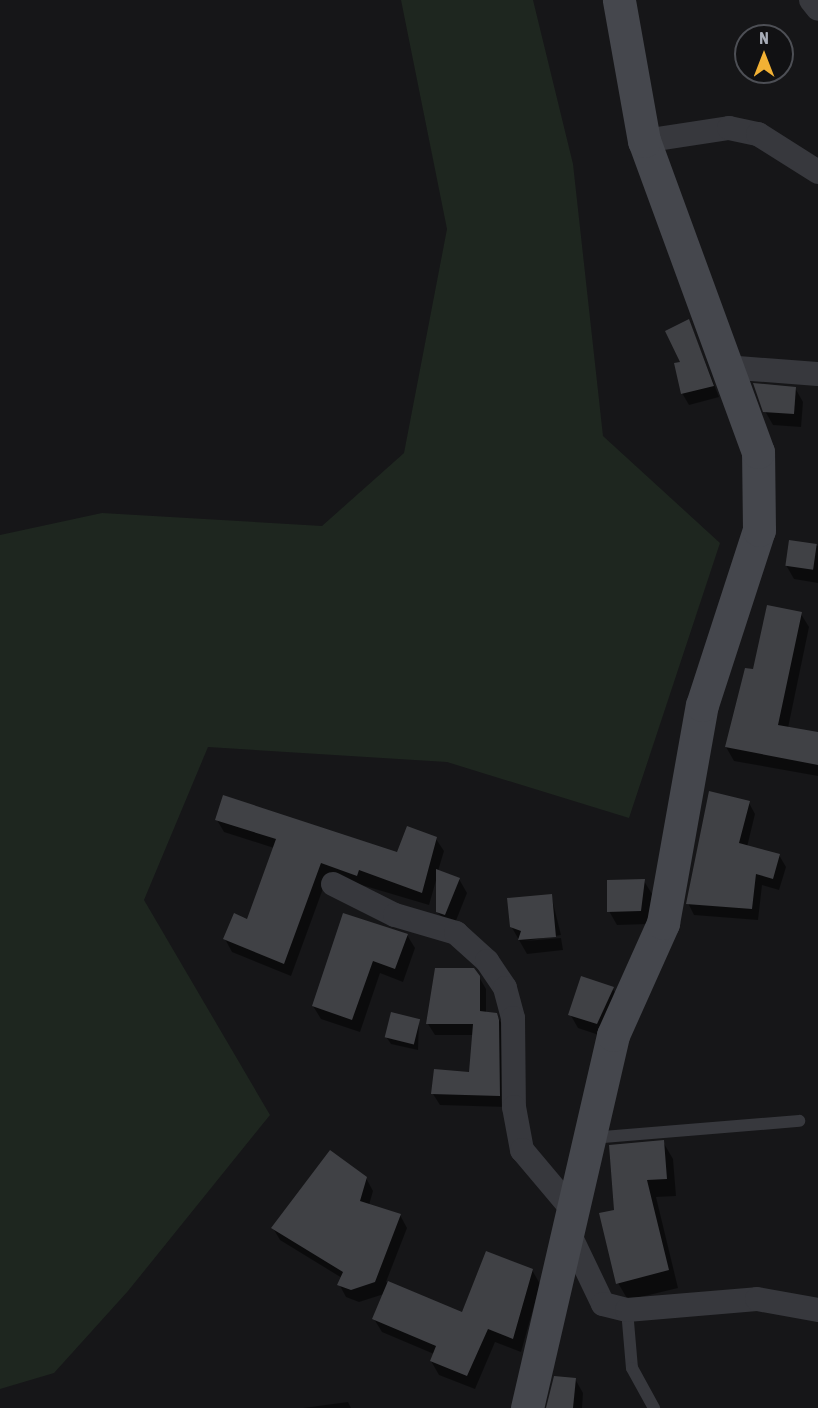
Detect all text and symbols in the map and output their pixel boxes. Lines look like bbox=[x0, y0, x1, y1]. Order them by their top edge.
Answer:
north arrow bbox=[734, 24, 794, 84]
text: N bbox=[759, 29, 769, 47]

